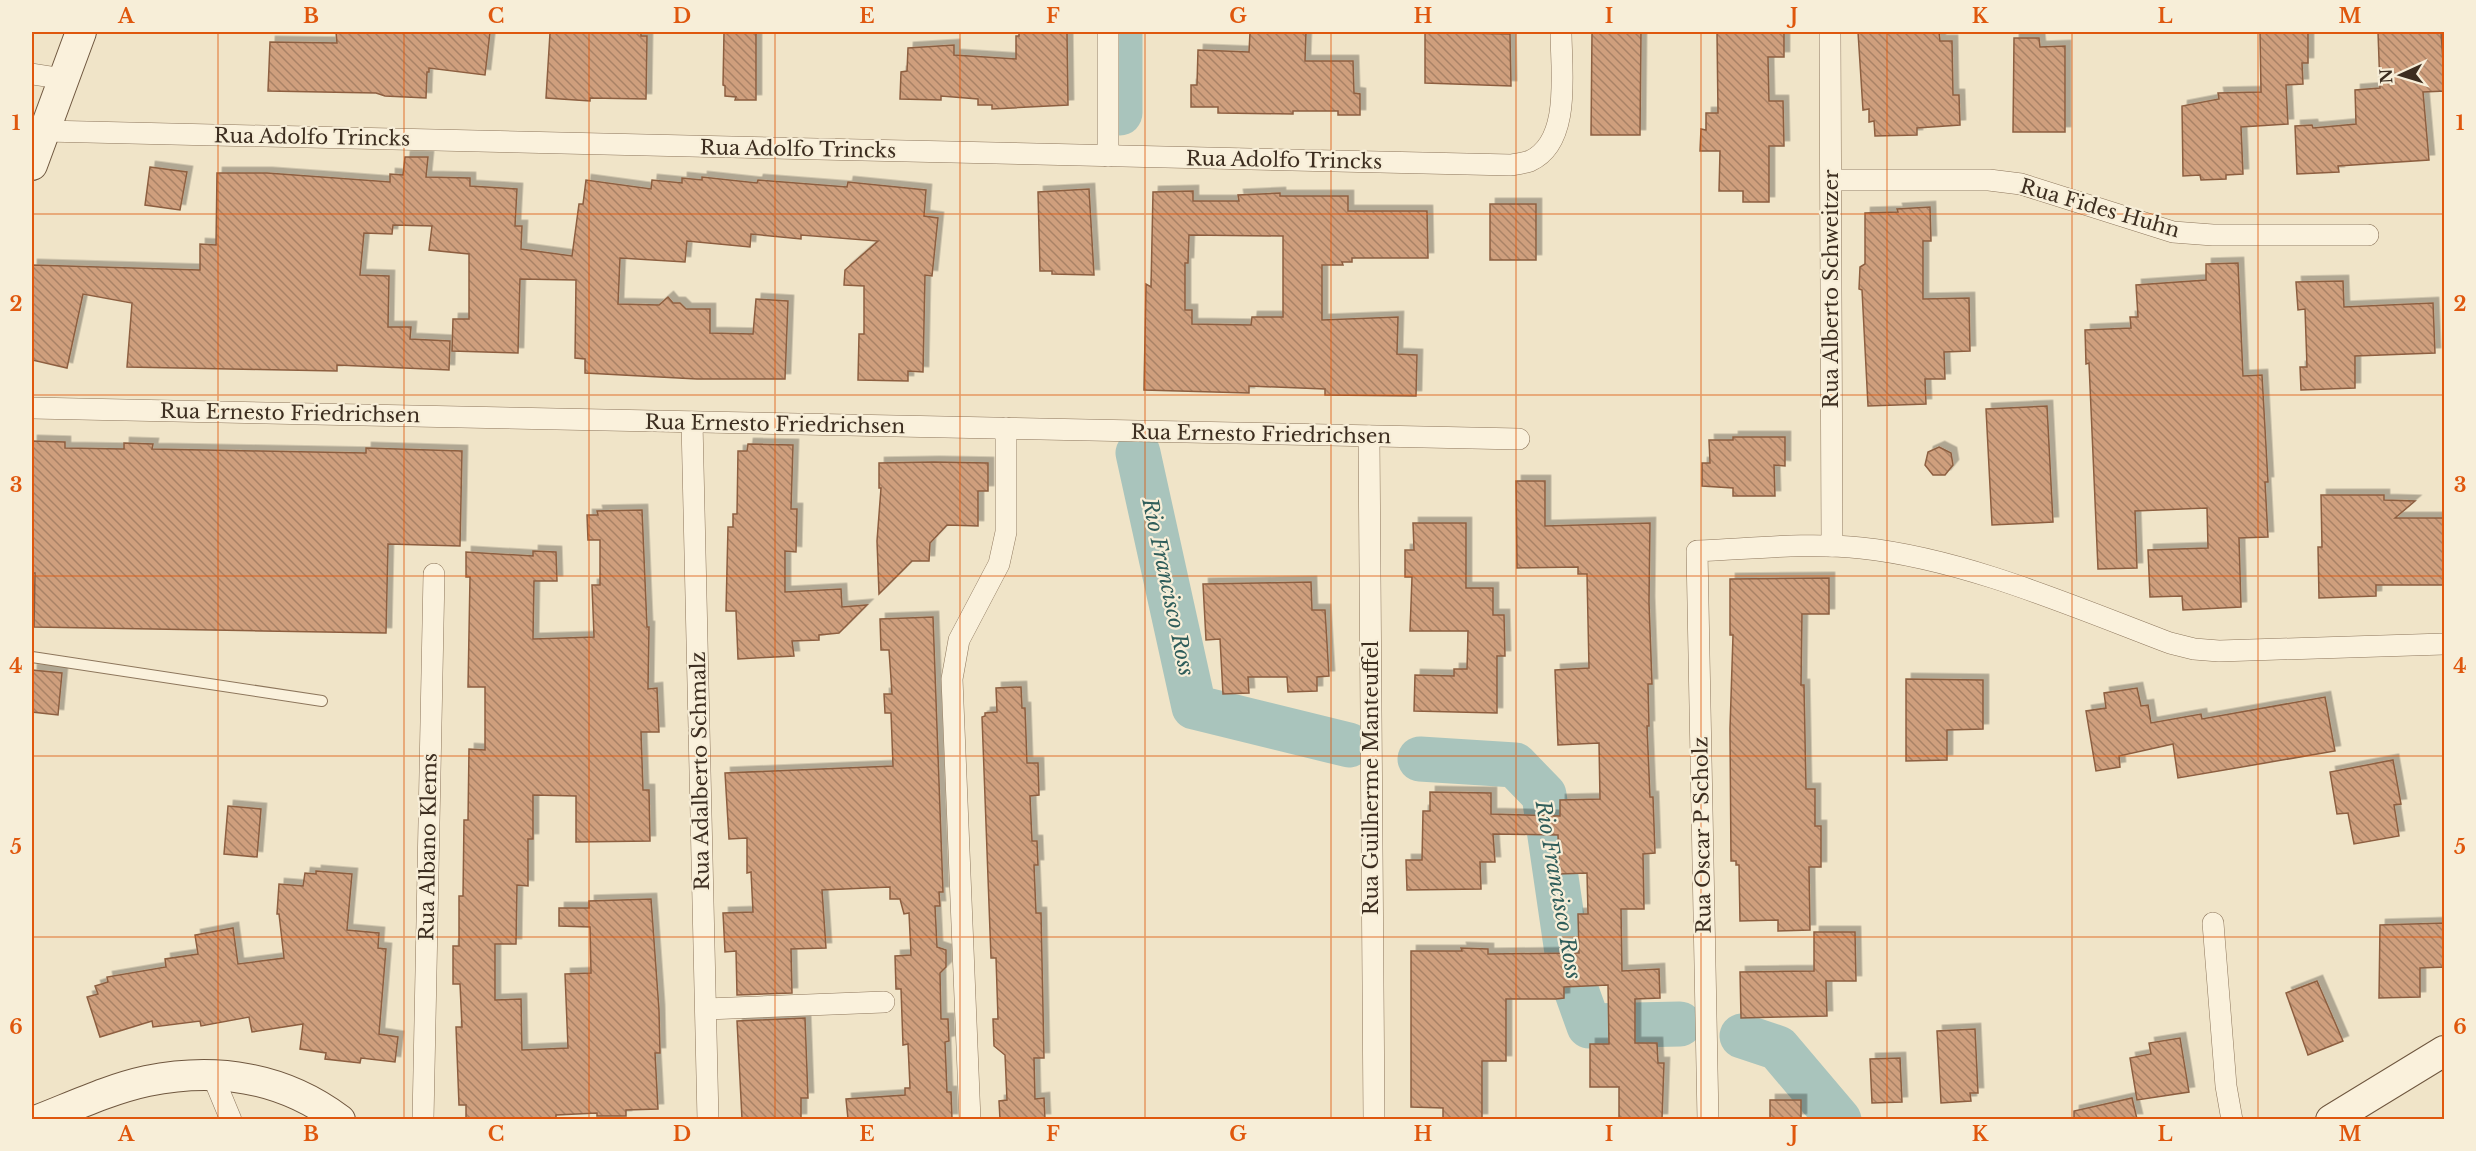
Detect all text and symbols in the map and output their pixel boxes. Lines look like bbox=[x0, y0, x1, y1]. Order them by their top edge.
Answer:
text: A bbox=[117, 4, 135, 28]
text: B bbox=[303, 4, 319, 28]
text: C bbox=[488, 4, 504, 28]
text: D bbox=[673, 4, 691, 28]
text: E bbox=[859, 4, 875, 28]
text: F bbox=[1046, 4, 1060, 28]
text: G bbox=[1229, 4, 1247, 28]
text: H bbox=[1414, 4, 1433, 28]
text: I bbox=[1605, 4, 1613, 28]
text: J bbox=[1786, 4, 1798, 28]
text: K bbox=[1972, 4, 1989, 28]
text: L bbox=[2157, 4, 2173, 28]
text: M bbox=[2339, 4, 2362, 28]
north arrow bbox=[2371, 45, 2431, 105]
text: N bbox=[2376, 68, 2397, 84]
text: 1 bbox=[12, 111, 21, 135]
text: 1 bbox=[2456, 111, 2465, 135]
street label: Rua Adolfo Trincks bbox=[214, 123, 410, 151]
street label: Rua Adolfo Trincks bbox=[700, 135, 896, 163]
street label: Rua Adolfo Trincks bbox=[1186, 146, 1382, 174]
street label: Rua Alberto Schweitzer bbox=[1819, 169, 1843, 409]
street label: Rua Fides Huhn bbox=[2017, 174, 2183, 242]
text: 2 bbox=[9, 292, 23, 316]
text: 2 bbox=[2453, 292, 2467, 316]
street label: Rua Ernesto Friedrichsen bbox=[160, 399, 421, 427]
street label: Rua Ernesto Friedrichsen bbox=[645, 410, 906, 438]
street label: Rua Ernesto Friedrichsen bbox=[1131, 420, 1392, 448]
text: 3 bbox=[10, 473, 22, 497]
text: 3 bbox=[2454, 473, 2466, 497]
water label: Rio Francisco Ross bbox=[1136, 495, 1200, 678]
street label: Rua Guilherme Manteuffel bbox=[1359, 641, 1383, 915]
street label: Rua Adalberto Schmalz bbox=[686, 651, 714, 891]
text: 4 bbox=[9, 654, 23, 678]
text: 4 bbox=[2453, 654, 2467, 678]
street label: Rua Oscar P Scholz bbox=[1688, 736, 1716, 934]
street label: Rua Albano Klems bbox=[414, 753, 442, 941]
water label: Rio Francisco Ross bbox=[1529, 798, 1587, 981]
text: 5 bbox=[10, 835, 22, 859]
text: 5 bbox=[2454, 835, 2466, 859]
text: 6 bbox=[9, 1015, 23, 1039]
text: 6 bbox=[2453, 1015, 2467, 1039]
text: A bbox=[117, 1122, 135, 1146]
text: B bbox=[303, 1122, 319, 1146]
text: C bbox=[488, 1122, 504, 1146]
text: D bbox=[673, 1122, 691, 1146]
text: E bbox=[859, 1122, 875, 1146]
text: F bbox=[1046, 1122, 1060, 1146]
text: G bbox=[1229, 1122, 1247, 1146]
text: H bbox=[1414, 1122, 1433, 1146]
text: I bbox=[1605, 1122, 1613, 1146]
text: J bbox=[1786, 1122, 1798, 1146]
text: K bbox=[1972, 1122, 1989, 1146]
text: L bbox=[2157, 1122, 2173, 1146]
text: M bbox=[2339, 1122, 2362, 1146]

